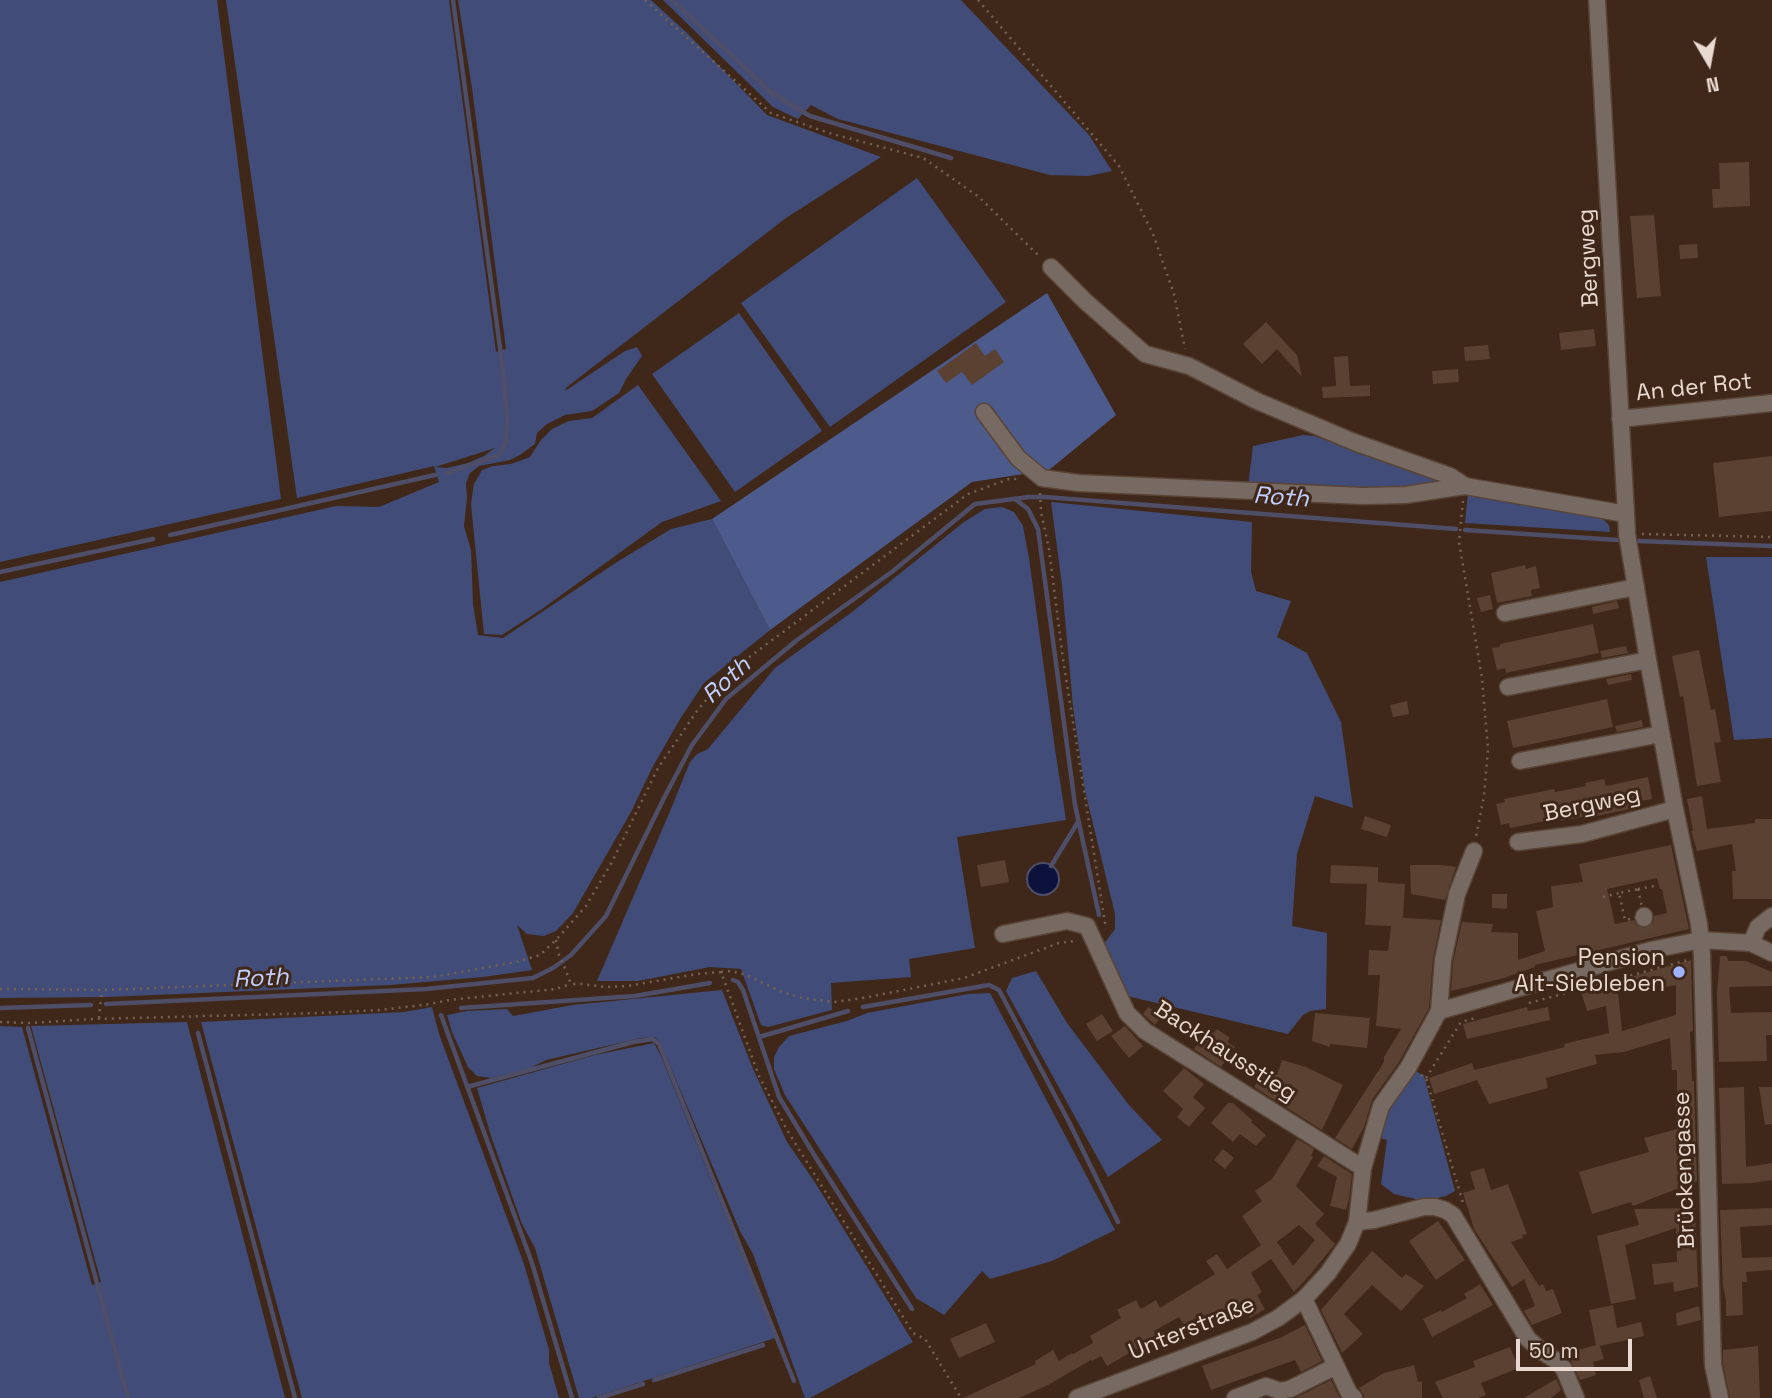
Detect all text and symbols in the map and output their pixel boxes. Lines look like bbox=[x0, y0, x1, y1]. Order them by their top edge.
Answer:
north arrow bbox=[1674, 28, 1744, 98]
text: N bbox=[1704, 71, 1721, 98]
street label: Bergweg bbox=[1573, 208, 1605, 308]
street label: An der Rot bbox=[1635, 368, 1753, 408]
water label: Roth bbox=[1252, 482, 1310, 514]
water label: Roth bbox=[697, 652, 757, 710]
street label: Bergweg bbox=[1541, 781, 1643, 829]
place label: Pension Alt-Siebleben bbox=[1514, 945, 1665, 999]
water label: Roth bbox=[233, 963, 289, 995]
marker: Pension Alt-Siebleben bbox=[1671, 964, 1687, 980]
street label: Backhausstieg bbox=[1149, 996, 1301, 1108]
street label: Brückengasse bbox=[1668, 1091, 1702, 1249]
street label: Unterstraße bbox=[1125, 1291, 1259, 1367]
scale bar bbox=[1520, 1324, 1636, 1368]
text: 50 m bbox=[1529, 1337, 1579, 1364]

